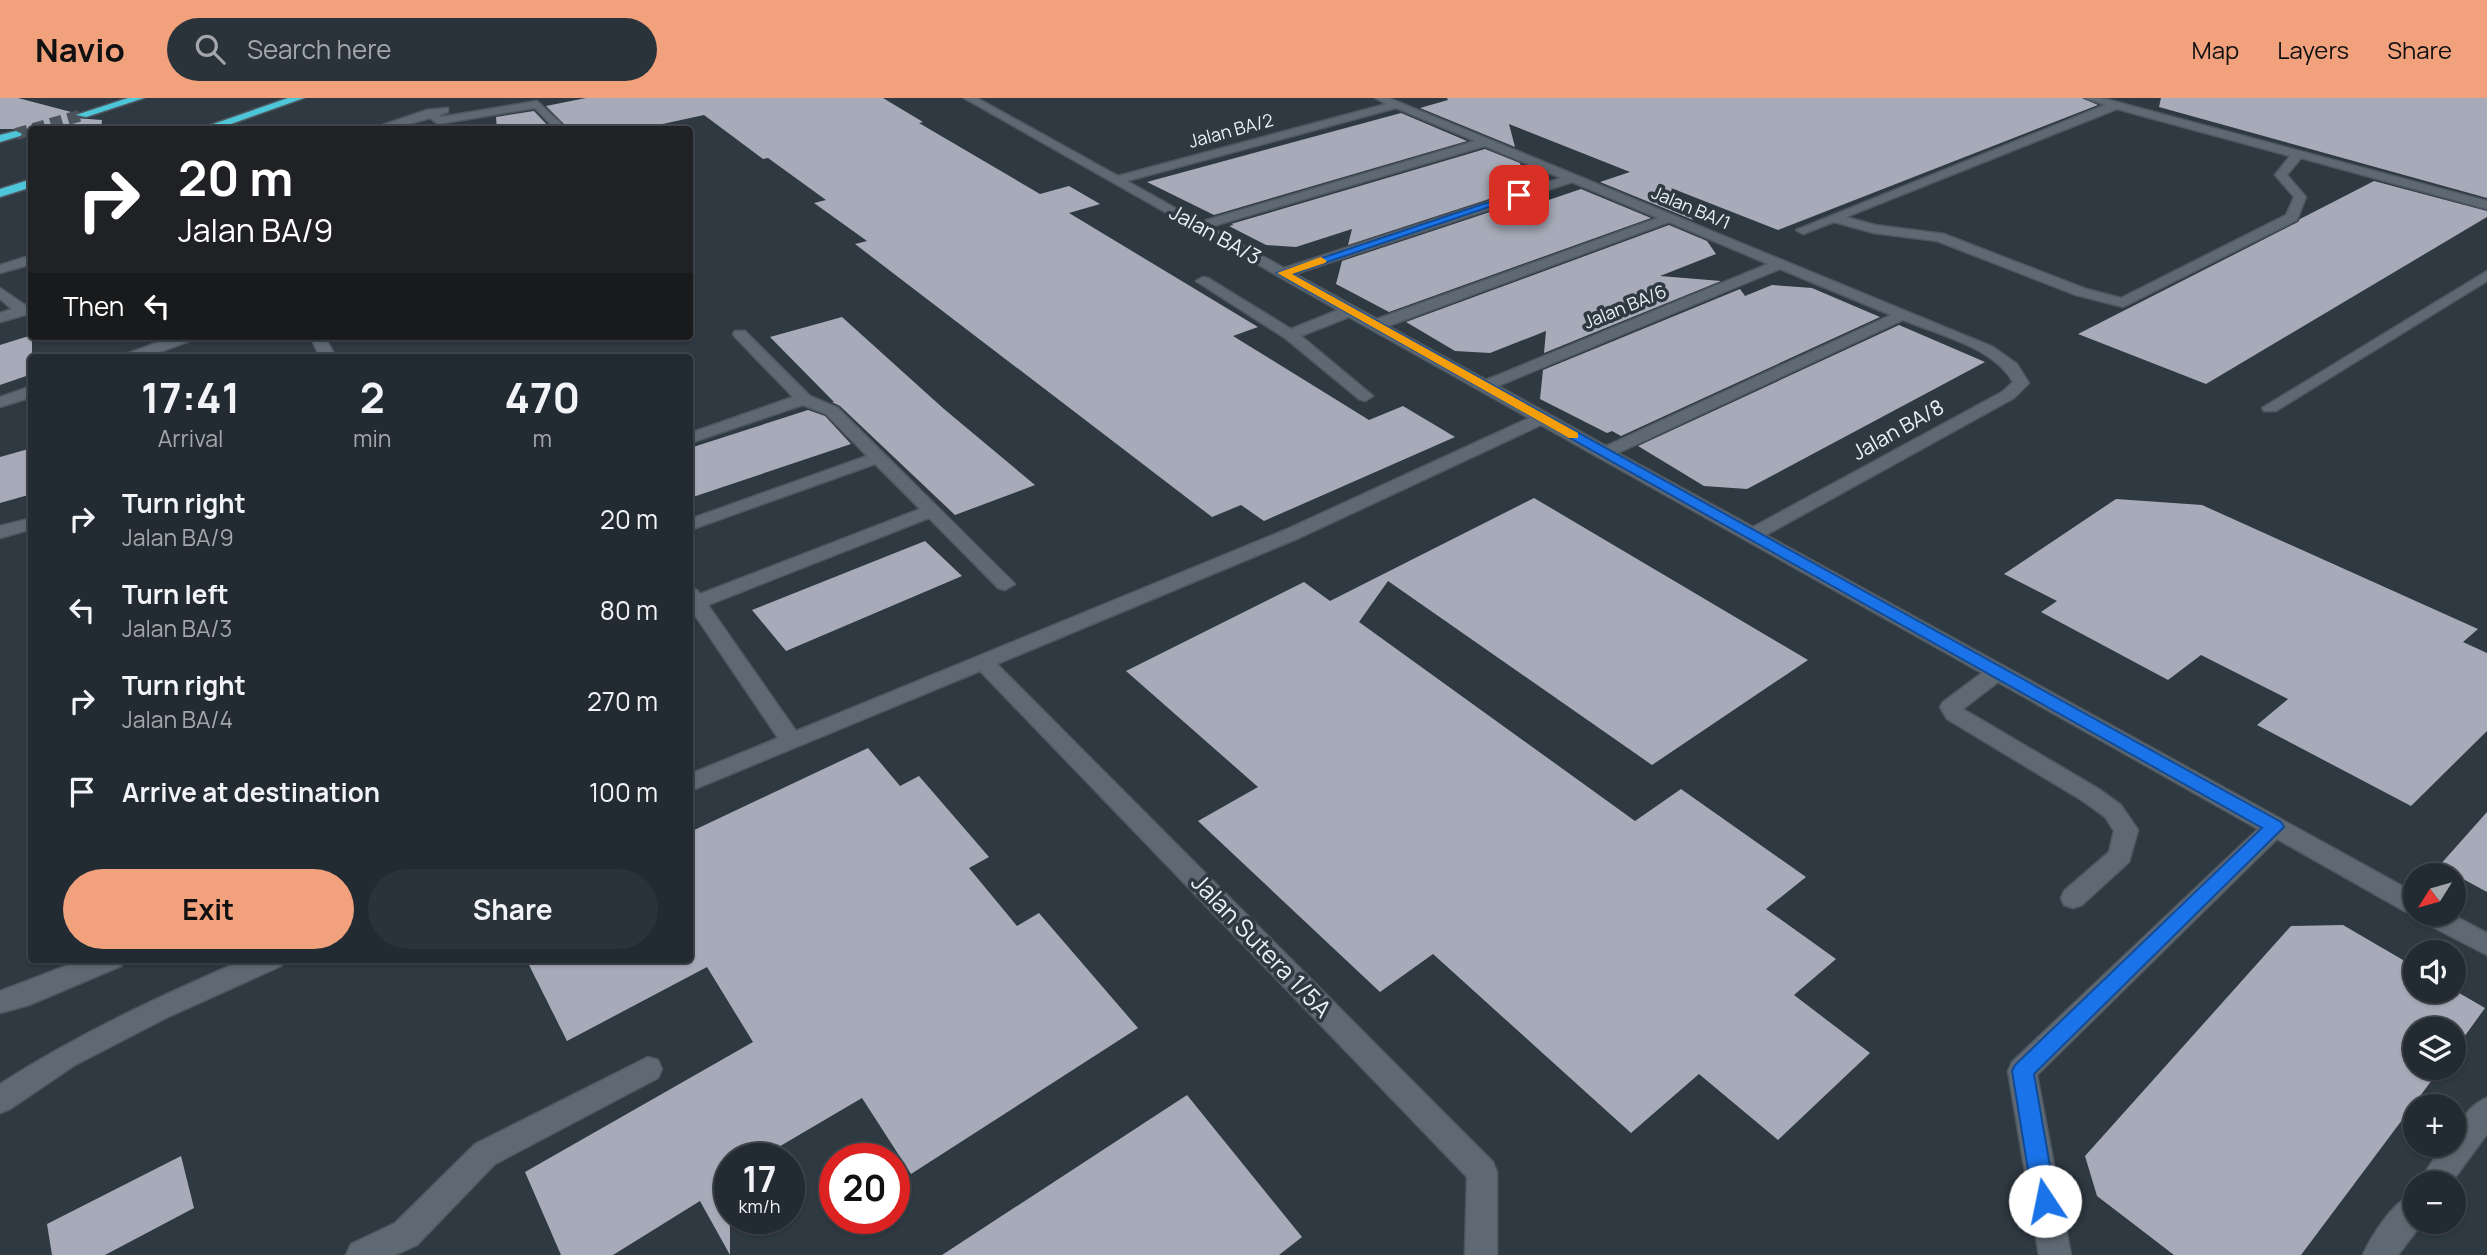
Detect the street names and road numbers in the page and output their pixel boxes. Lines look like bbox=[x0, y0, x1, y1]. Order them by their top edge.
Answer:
street label: Jalan BA/2 bbox=[1186, 107, 1276, 153]
street label: Jalan BA/1 bbox=[1648, 180, 1734, 234]
street label: Jalan BA/3 bbox=[1165, 198, 1266, 271]
street label: Jalan BA/6 bbox=[1580, 279, 1670, 334]
street label: Jalan BA/8 bbox=[1846, 392, 1949, 466]
street label: Jalan Sutera 1/5A bbox=[1185, 866, 1339, 1024]

